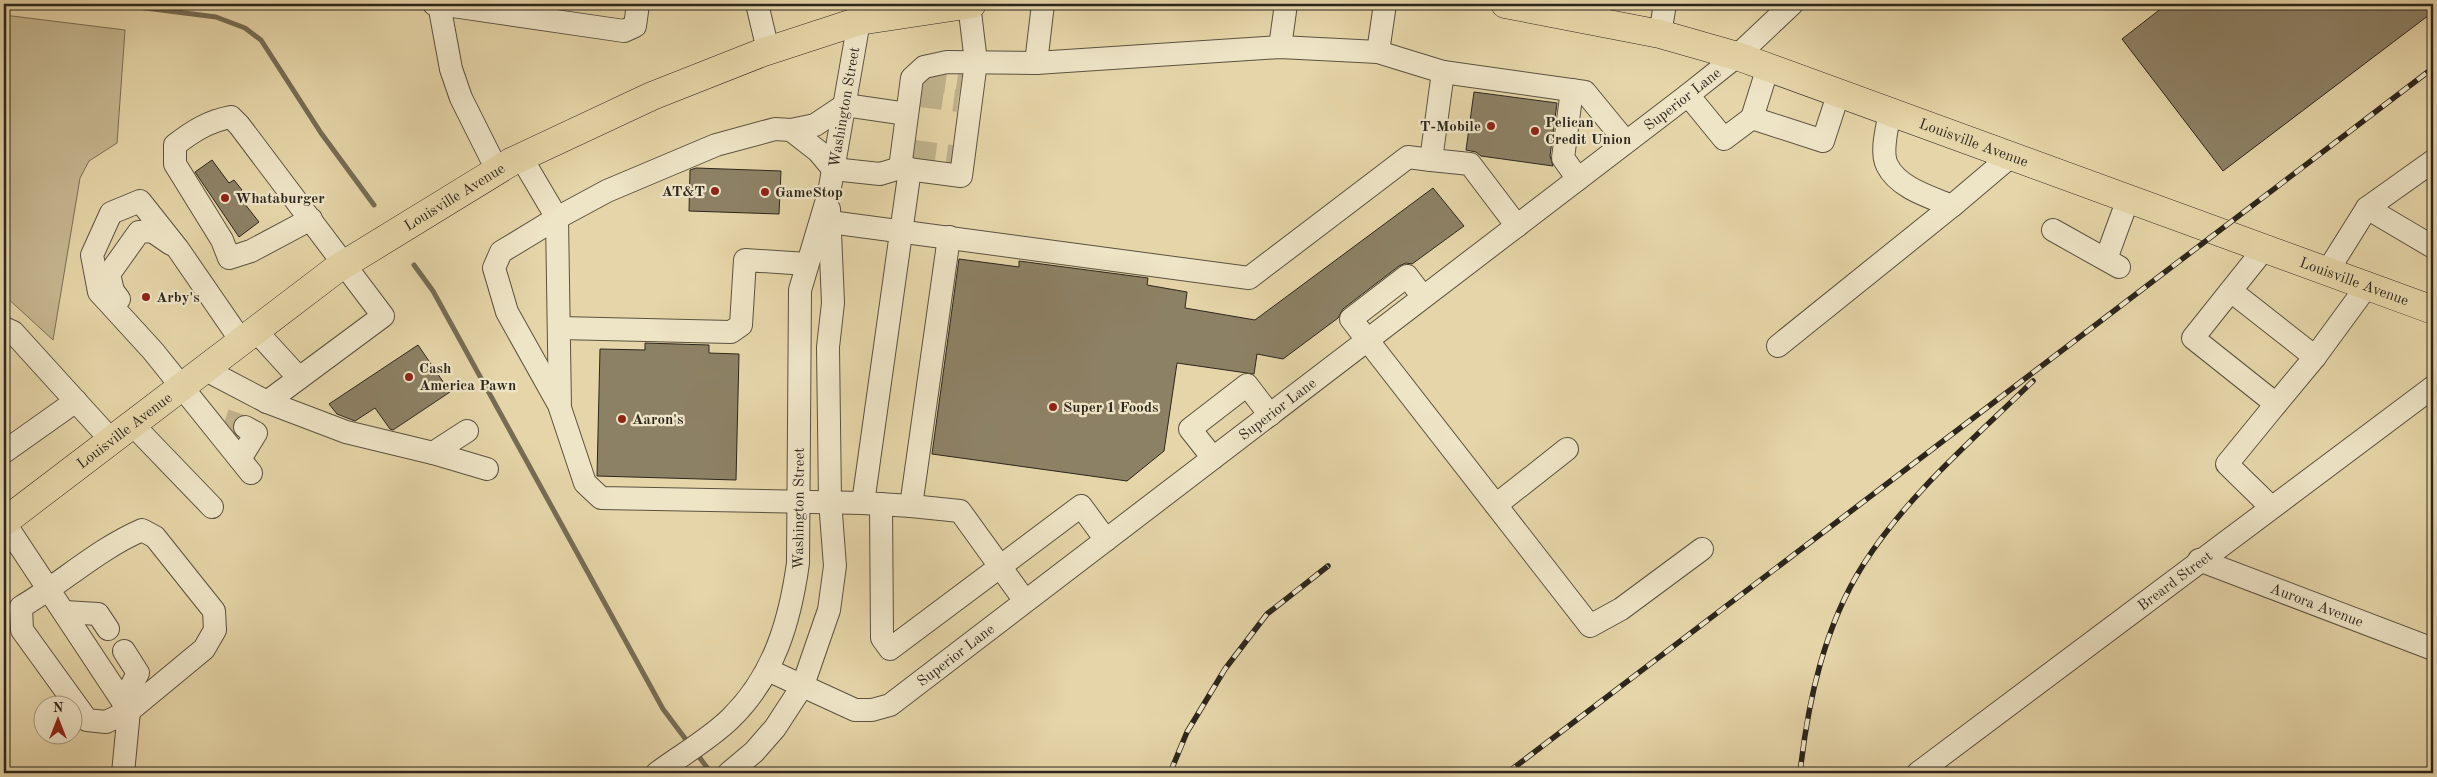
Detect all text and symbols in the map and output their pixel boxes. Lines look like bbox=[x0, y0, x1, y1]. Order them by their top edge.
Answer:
street label: Washington Street bbox=[828, 46, 863, 169]
street label: Superior Lane bbox=[1642, 66, 1725, 134]
place label: Pelican Credit Union bbox=[1545, 116, 1631, 148]
street label: Louisville Avenue bbox=[1917, 117, 2030, 171]
place label: T-Mobile bbox=[1420, 120, 1481, 135]
marker: T-Mobile bbox=[1485, 120, 1497, 132]
marker: Pelican Credit Union bbox=[1529, 125, 1541, 137]
street label: Louisville Avenue bbox=[402, 162, 508, 235]
place label: AT&T bbox=[661, 185, 705, 200]
marker: AT&T bbox=[709, 185, 721, 197]
marker: GameStop bbox=[759, 186, 771, 198]
place label: GameStop bbox=[775, 186, 843, 201]
marker: Whataburger bbox=[219, 192, 231, 204]
place label: Whataburger bbox=[235, 192, 325, 207]
street label: Louisville Avenue bbox=[2297, 256, 2410, 309]
marker: Arby's bbox=[140, 291, 152, 303]
place label: Arby's bbox=[156, 291, 200, 306]
place label: Cash America Pawn bbox=[419, 362, 516, 394]
marker: Cash America Pawn bbox=[403, 371, 415, 383]
street label: Superior Lane bbox=[1237, 376, 1320, 444]
street label: Louisville Avenue bbox=[75, 391, 175, 473]
marker: Super 1 Foods bbox=[1047, 401, 1059, 413]
place label: Super 1 Foods bbox=[1063, 401, 1158, 416]
marker: Aaron's bbox=[616, 413, 628, 425]
place label: Aaron's bbox=[632, 413, 683, 428]
street label: Washington Street bbox=[792, 447, 808, 570]
street label: Breard Street bbox=[2136, 549, 2216, 614]
street label: Aurora Avenue bbox=[2268, 582, 2365, 631]
street label: Superior Lane bbox=[915, 622, 998, 690]
north arrow bbox=[32, 694, 82, 744]
text: N bbox=[53, 701, 64, 715]

